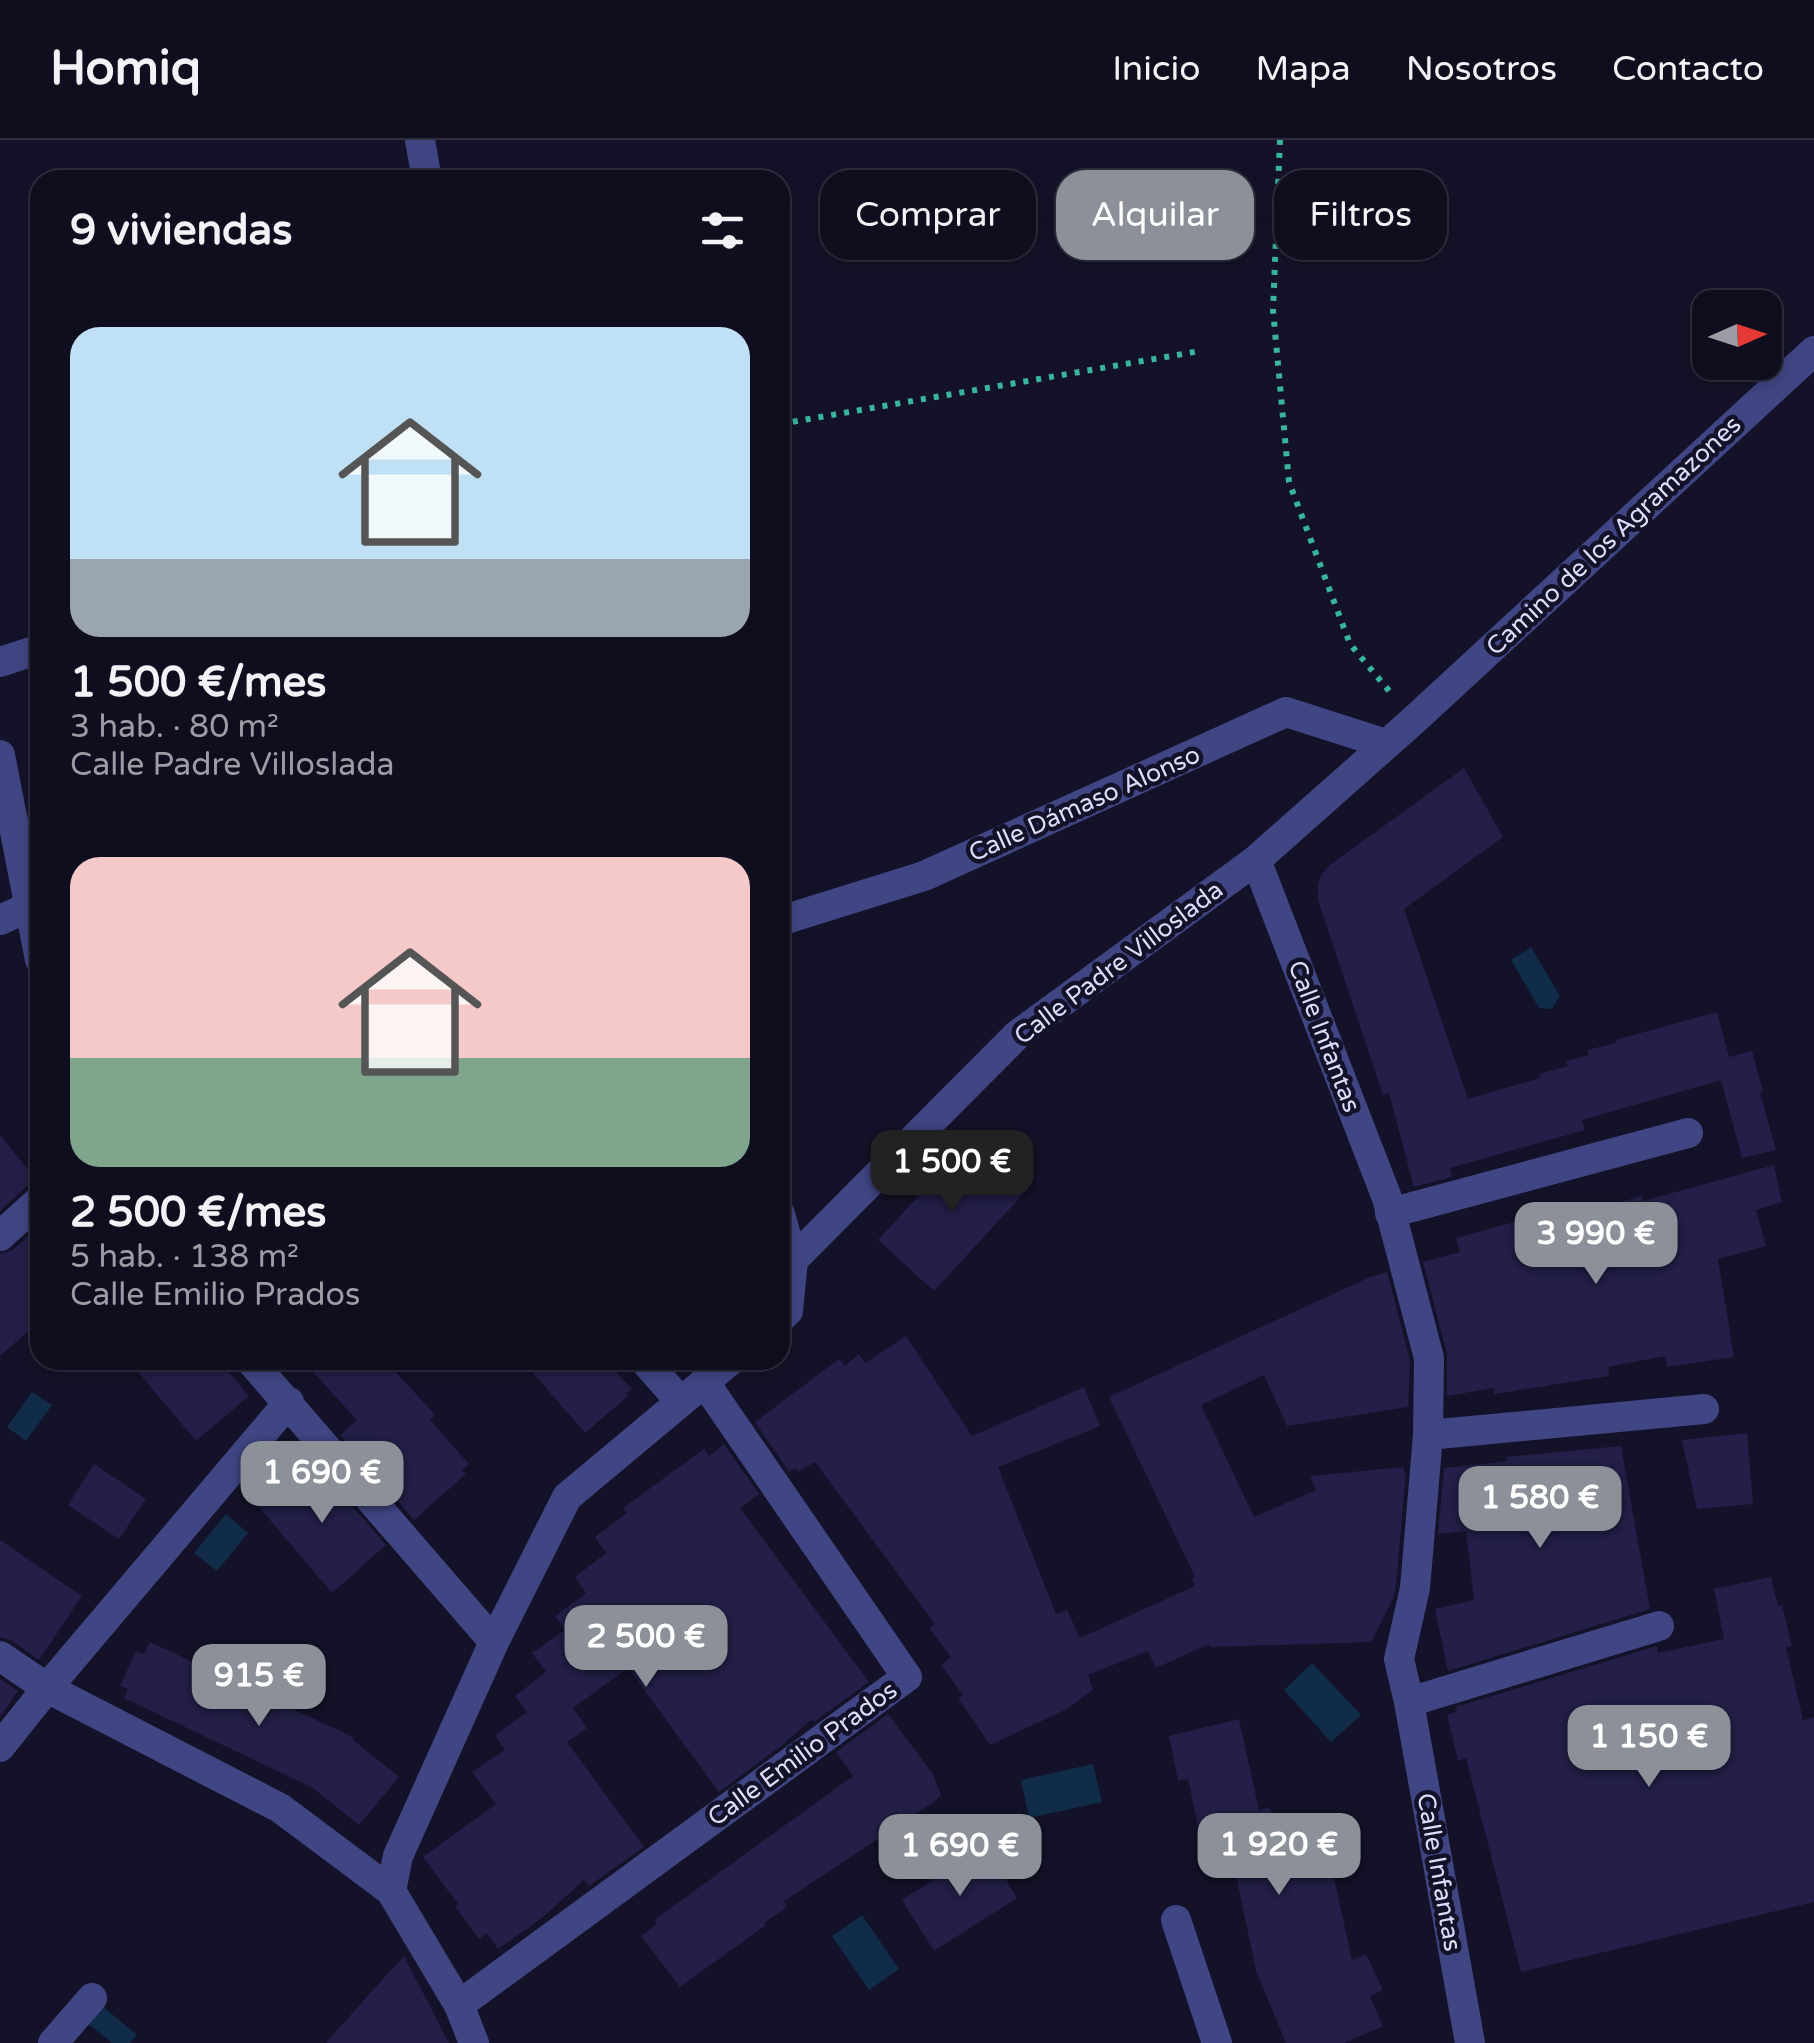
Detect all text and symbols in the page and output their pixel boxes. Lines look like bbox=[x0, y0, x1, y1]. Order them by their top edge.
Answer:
text: Homiq bbox=[50, 40, 201, 98]
text: Inicio bbox=[1112, 48, 1201, 90]
text: Mapa bbox=[1256, 48, 1351, 90]
text: Nosotros bbox=[1406, 48, 1557, 90]
text: Contacto bbox=[1612, 48, 1764, 90]
chip: Comprar bbox=[820, 170, 1036, 260]
chip: Alquilar bbox=[1056, 170, 1254, 260]
chip: Filtros bbox=[1274, 170, 1447, 260]
icon: filters bbox=[695, 203, 750, 258]
text: 9 viviendas bbox=[70, 205, 292, 256]
north arrow bbox=[1692, 290, 1782, 380]
map controls bbox=[1692, 290, 1782, 380]
icon: home bbox=[320, 392, 500, 572]
street label: Camino de los Agramazones bbox=[1480, 410, 1747, 662]
text: 1 500 €/mes bbox=[70, 657, 326, 708]
text: 3 hab. · 80 m² bbox=[70, 708, 279, 746]
street label: Calle Dámaso Alonso bbox=[964, 739, 1205, 868]
text: Calle Padre Villoslada bbox=[70, 746, 394, 784]
street label: Calle Padre Villoslada bbox=[1008, 875, 1229, 1051]
icon: home bbox=[320, 922, 500, 1102]
street label: Calle Infantas bbox=[1281, 956, 1367, 1116]
pin: 1 500 € bbox=[860, 1130, 1044, 1215]
text: 1 500 € bbox=[893, 1143, 1011, 1181]
text: 2 500 €/mes bbox=[70, 1187, 326, 1238]
pin: 3 990 € bbox=[1504, 1202, 1688, 1287]
text: 3 990 € bbox=[1537, 1215, 1655, 1253]
text: 5 hab. · 138 m² bbox=[70, 1238, 299, 1276]
text: Calle Emilio Prados bbox=[70, 1276, 360, 1314]
pin: 1 690 € bbox=[230, 1441, 414, 1526]
text: 1 690 € bbox=[263, 1454, 381, 1492]
pin: 1 580 € bbox=[1448, 1466, 1632, 1551]
text: 1 580 € bbox=[1481, 1479, 1599, 1517]
pin: 2 500 € bbox=[554, 1605, 738, 1690]
text: 2 500 € bbox=[587, 1618, 705, 1656]
pin: 915 € bbox=[189, 1644, 329, 1729]
text: 915 € bbox=[214, 1657, 304, 1695]
street label: Calle Emilio Prados bbox=[702, 1675, 903, 1833]
pin: 1 150 € bbox=[1557, 1705, 1741, 1790]
text: 1 150 € bbox=[1590, 1718, 1708, 1756]
street label: Calle Infantas bbox=[1410, 1791, 1468, 1954]
pin: 1 920 € bbox=[1187, 1813, 1371, 1898]
pin: 1 690 € bbox=[868, 1814, 1052, 1899]
text: 1 920 € bbox=[1220, 1826, 1338, 1864]
text: 1 690 € bbox=[901, 1827, 1019, 1865]

